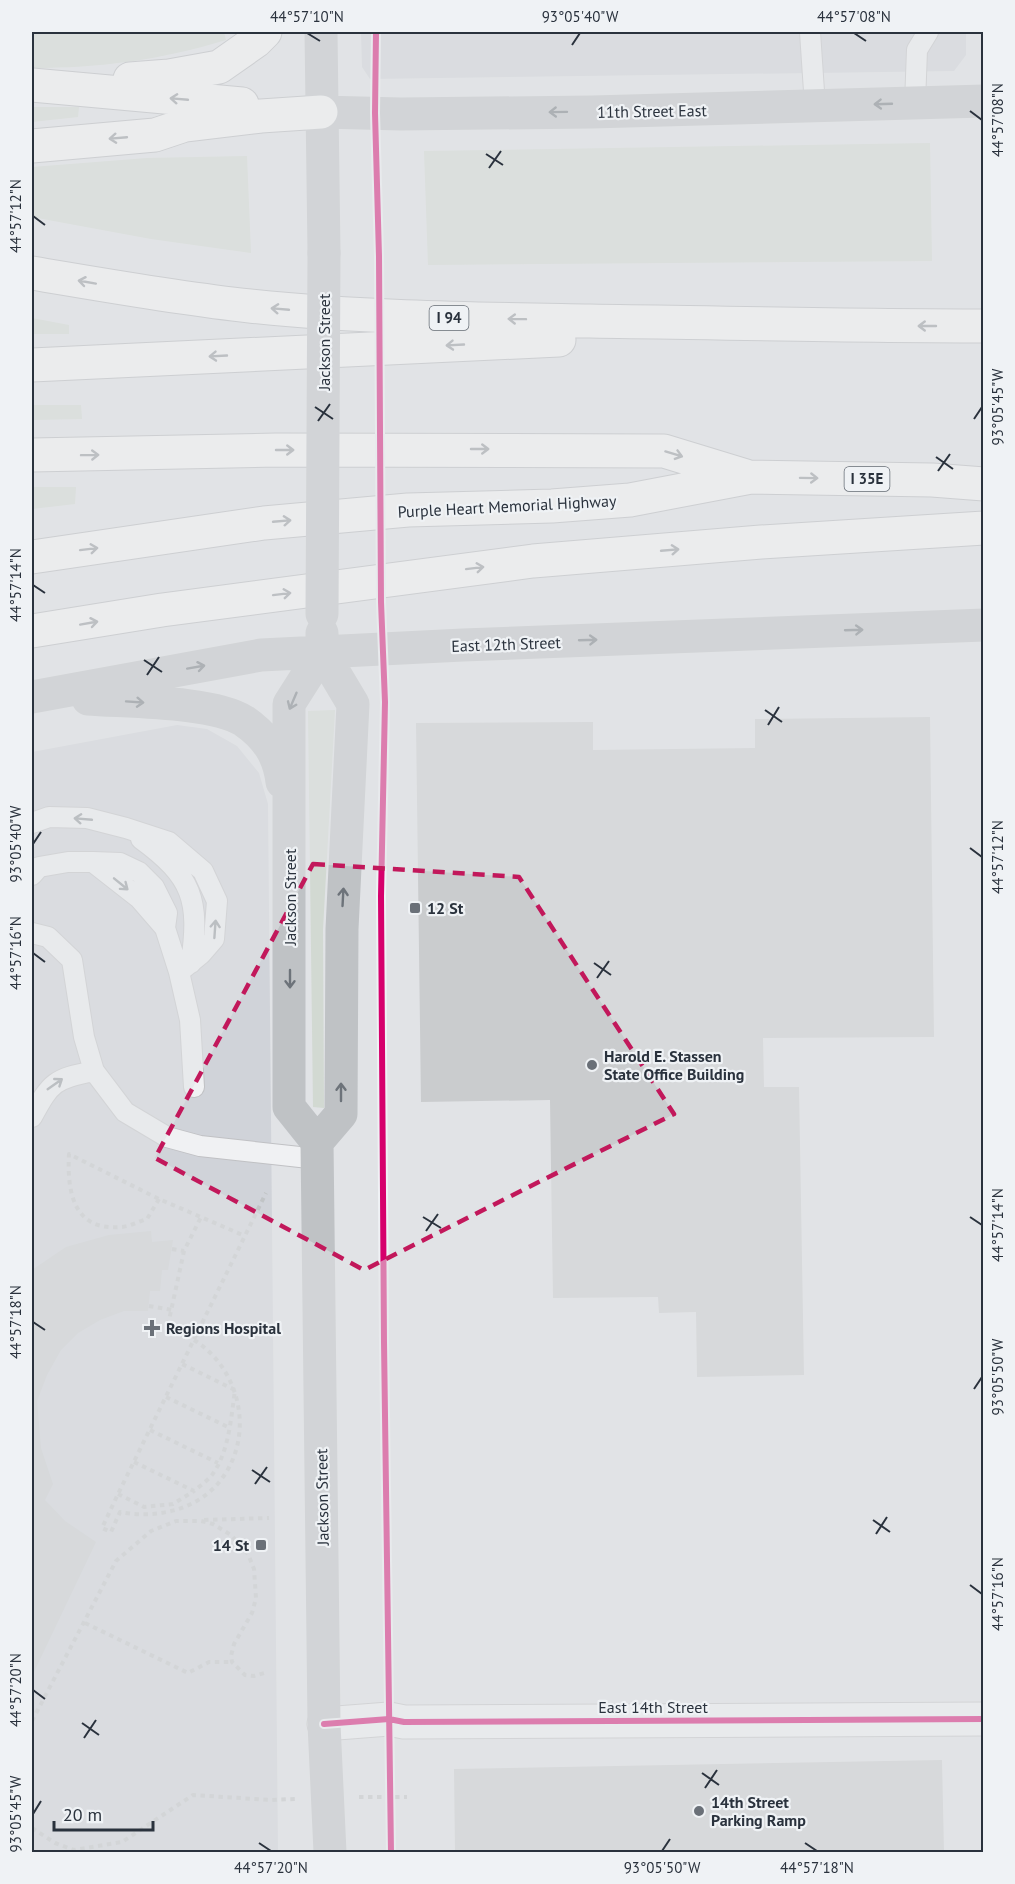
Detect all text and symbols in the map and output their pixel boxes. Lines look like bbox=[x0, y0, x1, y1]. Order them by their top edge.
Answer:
text: 44°57'10"N bbox=[270, 7, 344, 26]
text: 93°05'40"W bbox=[542, 7, 619, 26]
text: 44°57'08"N bbox=[817, 7, 891, 26]
text: 44°57'08"N bbox=[988, 83, 1007, 157]
one-way arrow bbox=[170, 93, 190, 104]
one-way arrow bbox=[874, 98, 894, 109]
street label: 11th Street East bbox=[597, 100, 708, 122]
one-way arrow bbox=[549, 106, 569, 118]
one-way arrow bbox=[109, 133, 129, 144]
text: 44°57'12"N bbox=[6, 179, 25, 253]
one-way arrow bbox=[78, 277, 98, 288]
street label: Jackson Street bbox=[314, 293, 334, 391]
one-way arrow bbox=[271, 303, 291, 314]
road number: I 94 bbox=[430, 306, 468, 330]
one-way arrow bbox=[508, 314, 528, 325]
one-way arrow bbox=[917, 320, 937, 332]
one-way arrow bbox=[445, 340, 465, 351]
one-way arrow bbox=[208, 351, 228, 362]
text: 93°05'45"W bbox=[988, 368, 1007, 445]
one-way arrow bbox=[469, 443, 489, 455]
one-way arrow bbox=[274, 444, 294, 456]
one-way arrow bbox=[79, 449, 99, 461]
one-way arrow bbox=[664, 449, 683, 460]
road number: I 35E bbox=[844, 467, 890, 491]
one-way arrow bbox=[799, 472, 819, 484]
street label: Purple Heart Memorial Highway bbox=[397, 490, 617, 522]
one-way arrow bbox=[272, 515, 292, 526]
one-way arrow bbox=[79, 543, 99, 554]
one-way arrow bbox=[659, 544, 679, 555]
text: 44°57'14"N bbox=[6, 548, 25, 622]
one-way arrow bbox=[465, 562, 485, 573]
one-way arrow bbox=[272, 588, 292, 599]
one-way arrow bbox=[79, 617, 99, 628]
one-way arrow bbox=[843, 624, 863, 636]
street label: East 12th Street bbox=[451, 632, 562, 656]
one-way arrow bbox=[578, 635, 598, 646]
one-way arrow bbox=[186, 661, 205, 672]
one-way arrow bbox=[287, 692, 298, 710]
one-way arrow bbox=[125, 697, 145, 708]
text: 93°05'40"W bbox=[6, 805, 25, 882]
one-way arrow bbox=[74, 813, 93, 824]
text: 44°57'12"N bbox=[988, 820, 1007, 894]
street label: Jackson Street bbox=[280, 848, 300, 946]
one-way arrow bbox=[113, 877, 129, 890]
one-way arrow bbox=[338, 888, 349, 908]
place label: 12 St bbox=[427, 898, 464, 918]
marker: 12 St bbox=[408, 901, 422, 915]
text: 44°57'16"N bbox=[6, 916, 25, 990]
one-way arrow bbox=[210, 919, 221, 939]
one-way arrow bbox=[284, 969, 295, 989]
place label: Harold E. Stassen State Office Building bbox=[604, 1046, 744, 1084]
marker: Harold E. Stassen State Office Building bbox=[585, 1058, 599, 1072]
one-way arrow bbox=[47, 1078, 63, 1090]
one-way arrow bbox=[335, 1083, 347, 1103]
text: 44°57'14"N bbox=[988, 1188, 1007, 1262]
text: 44°57'18"N bbox=[6, 1285, 25, 1359]
place label: Regions Hospital bbox=[166, 1318, 281, 1338]
marker: Regions Hospital bbox=[143, 1319, 161, 1337]
text: 93°05'50"W bbox=[988, 1338, 1007, 1415]
street label: Jackson Street bbox=[311, 1448, 333, 1547]
place label: 14 St bbox=[213, 1535, 249, 1555]
marker: 14 St bbox=[254, 1538, 268, 1552]
text: 44°57'16"N bbox=[988, 1557, 1007, 1631]
text: 44°57'20"N bbox=[6, 1653, 25, 1727]
street label: East 14th Street bbox=[598, 1697, 708, 1717]
text: 93°05'45"W bbox=[6, 1775, 25, 1852]
place label: 14th Street Parking Ramp bbox=[711, 1792, 806, 1830]
scale bar bbox=[54, 1794, 153, 1832]
text: 20 m bbox=[63, 1803, 102, 1826]
marker: 14th Street Parking Ramp bbox=[692, 1804, 706, 1818]
text: 44°57'20"N bbox=[234, 1858, 308, 1877]
text: 93°05'50"W bbox=[624, 1858, 701, 1877]
text: 44°57'18"N bbox=[780, 1858, 854, 1877]

